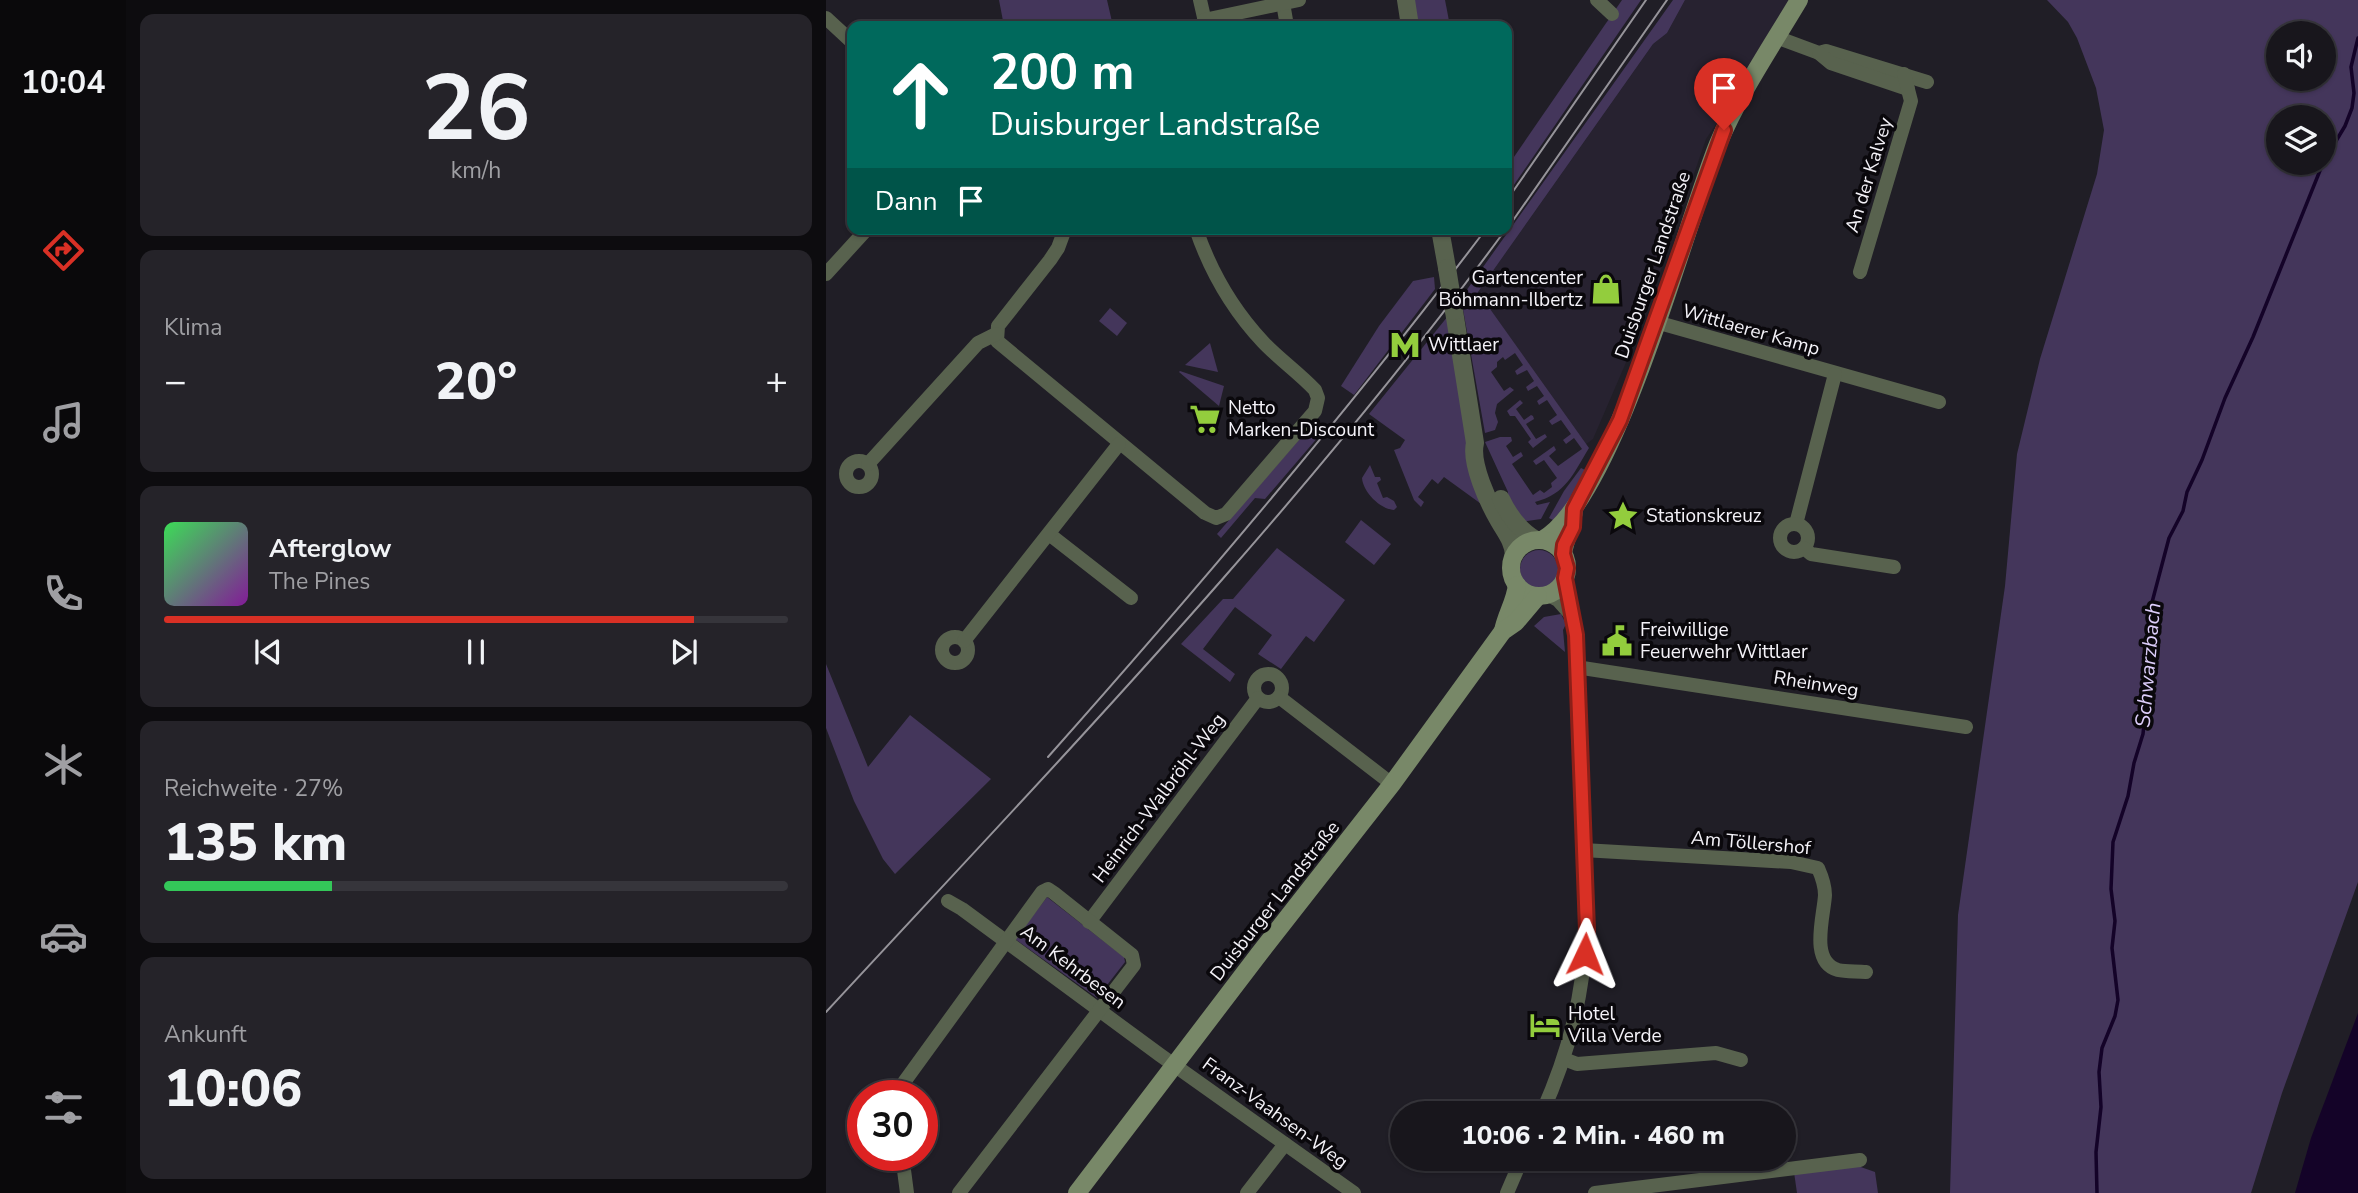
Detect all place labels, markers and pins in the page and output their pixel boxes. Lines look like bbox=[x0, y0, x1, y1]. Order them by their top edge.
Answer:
pin bbox=[1694, 58, 1754, 130]
place label: Gartencenter Böhmann-Ilbertz bbox=[1438, 265, 1583, 313]
shop icon: Gartencenter Böhmann-Ilbertz bbox=[1589, 272, 1623, 306]
metro station icon: Wittlaer bbox=[1388, 328, 1422, 362]
place label: Wittlaer bbox=[1428, 332, 1499, 358]
place label: Netto Marken-Discount bbox=[1228, 395, 1375, 443]
supermarket icon: Netto Marken-Discount bbox=[1188, 402, 1222, 436]
place icon: Stationskreuz bbox=[1606, 499, 1640, 533]
place label: Stationskreuz bbox=[1646, 503, 1762, 529]
place label: Freiwillige Feuerwehr Wittlaer bbox=[1640, 617, 1808, 665]
public building icon: Freiwillige Feuerwehr Wittlaer bbox=[1600, 624, 1634, 658]
place label: Hotel Villa Verde bbox=[1567, 1001, 1662, 1049]
hotel icon: Hotel Villa Verde bbox=[1528, 1008, 1562, 1042]

